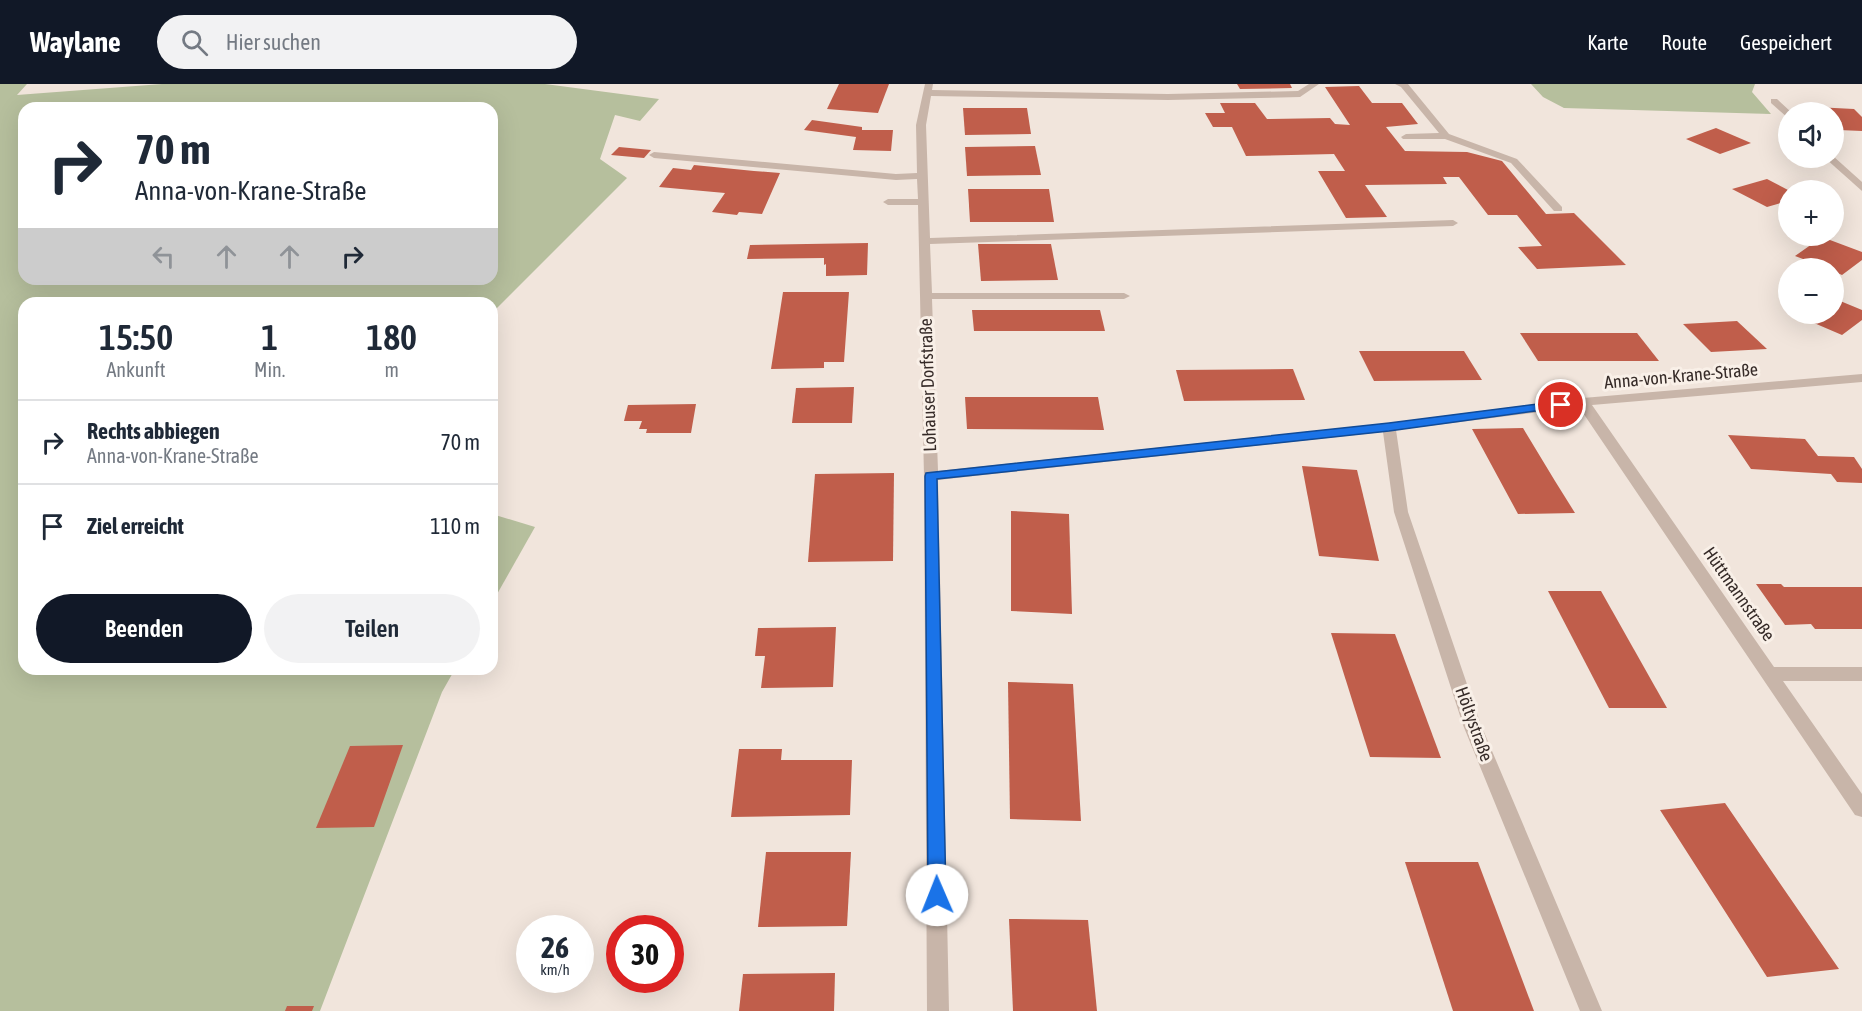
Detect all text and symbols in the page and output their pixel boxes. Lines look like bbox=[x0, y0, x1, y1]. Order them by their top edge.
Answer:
search box bbox=[157, 15, 577, 69]
text: Waylane bbox=[30, 26, 121, 58]
icon: search bbox=[178, 26, 211, 59]
text: Hier suchen bbox=[226, 29, 321, 55]
text: Karte bbox=[1587, 30, 1628, 54]
text: Route bbox=[1661, 30, 1707, 54]
text: Gespeichert bbox=[1740, 30, 1832, 54]
map controls bbox=[1778, 102, 1844, 324]
button: sound bbox=[1778, 102, 1844, 168]
text: 70 m bbox=[135, 125, 210, 173]
icon: right bbox=[36, 126, 114, 204]
text: Anna-von-Krane-Straße bbox=[135, 175, 366, 206]
button: + bbox=[1778, 180, 1844, 246]
icon: left bbox=[147, 240, 180, 273]
icon: ahead bbox=[210, 240, 243, 273]
icon: ahead bbox=[273, 240, 306, 273]
icon: right bbox=[336, 240, 369, 273]
button: − bbox=[1778, 258, 1844, 324]
text: 15:50 bbox=[99, 316, 173, 358]
text: 1 bbox=[261, 316, 278, 358]
text: 180 bbox=[366, 316, 417, 358]
street label: Lohauser Dorfstraße bbox=[915, 318, 940, 452]
text: Ankunft bbox=[107, 358, 165, 381]
text: Min. bbox=[254, 358, 285, 381]
text: m bbox=[384, 358, 399, 381]
street label: Anna-von-Krane-Straße bbox=[1603, 358, 1759, 393]
pin bbox=[1535, 379, 1586, 430]
icon: arrive bbox=[1544, 388, 1577, 421]
text: Rechts abbiegen bbox=[87, 418, 220, 444]
icon: right bbox=[36, 426, 69, 459]
text: 70 m bbox=[440, 429, 480, 455]
text: Anna-von-Krane-Straße bbox=[87, 444, 258, 467]
icon: arrive bbox=[36, 510, 69, 543]
text: Ziel erreicht bbox=[87, 513, 184, 539]
text: 110 m bbox=[430, 513, 480, 539]
street label: Hüttmannstraße bbox=[1699, 543, 1780, 645]
button: Beenden bbox=[36, 594, 252, 663]
button: Teilen bbox=[264, 594, 480, 663]
street label: Höltystraße bbox=[1451, 684, 1498, 764]
position arrow bbox=[905, 863, 969, 927]
speed limit sign: 30 bbox=[606, 915, 684, 993]
text: 26 bbox=[541, 930, 569, 964]
text: km/h bbox=[540, 961, 570, 978]

